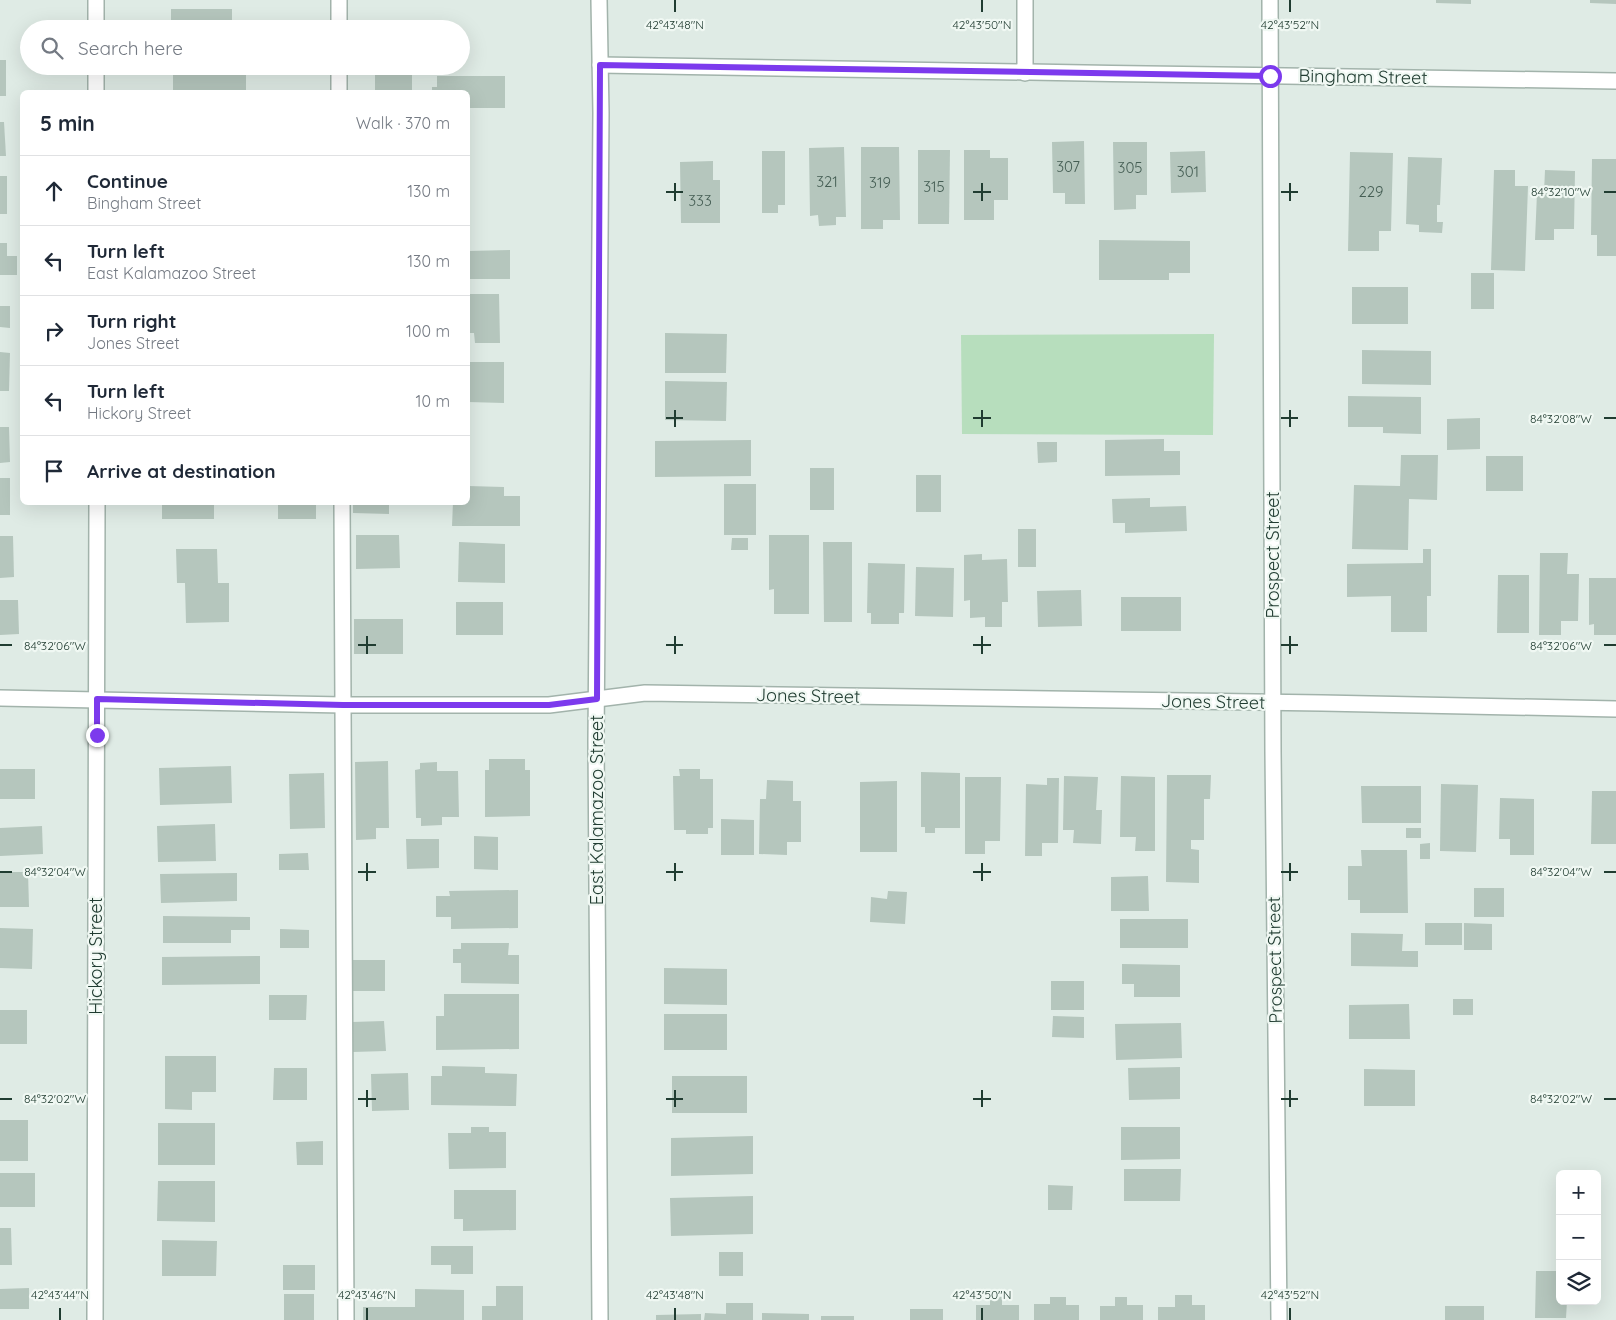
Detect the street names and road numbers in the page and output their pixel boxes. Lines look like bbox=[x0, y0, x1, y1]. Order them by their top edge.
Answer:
street label: Bingham Street bbox=[1298, 64, 1428, 89]
street label: Prospect Street bbox=[1261, 491, 1284, 619]
street label: Jones Street bbox=[756, 683, 860, 708]
street label: Jones Street bbox=[1161, 689, 1265, 714]
street label: East Kalamazoo Street bbox=[585, 715, 608, 905]
street label: Prospect Street bbox=[1262, 896, 1287, 1024]
street label: Hickory Street bbox=[84, 897, 107, 1015]

